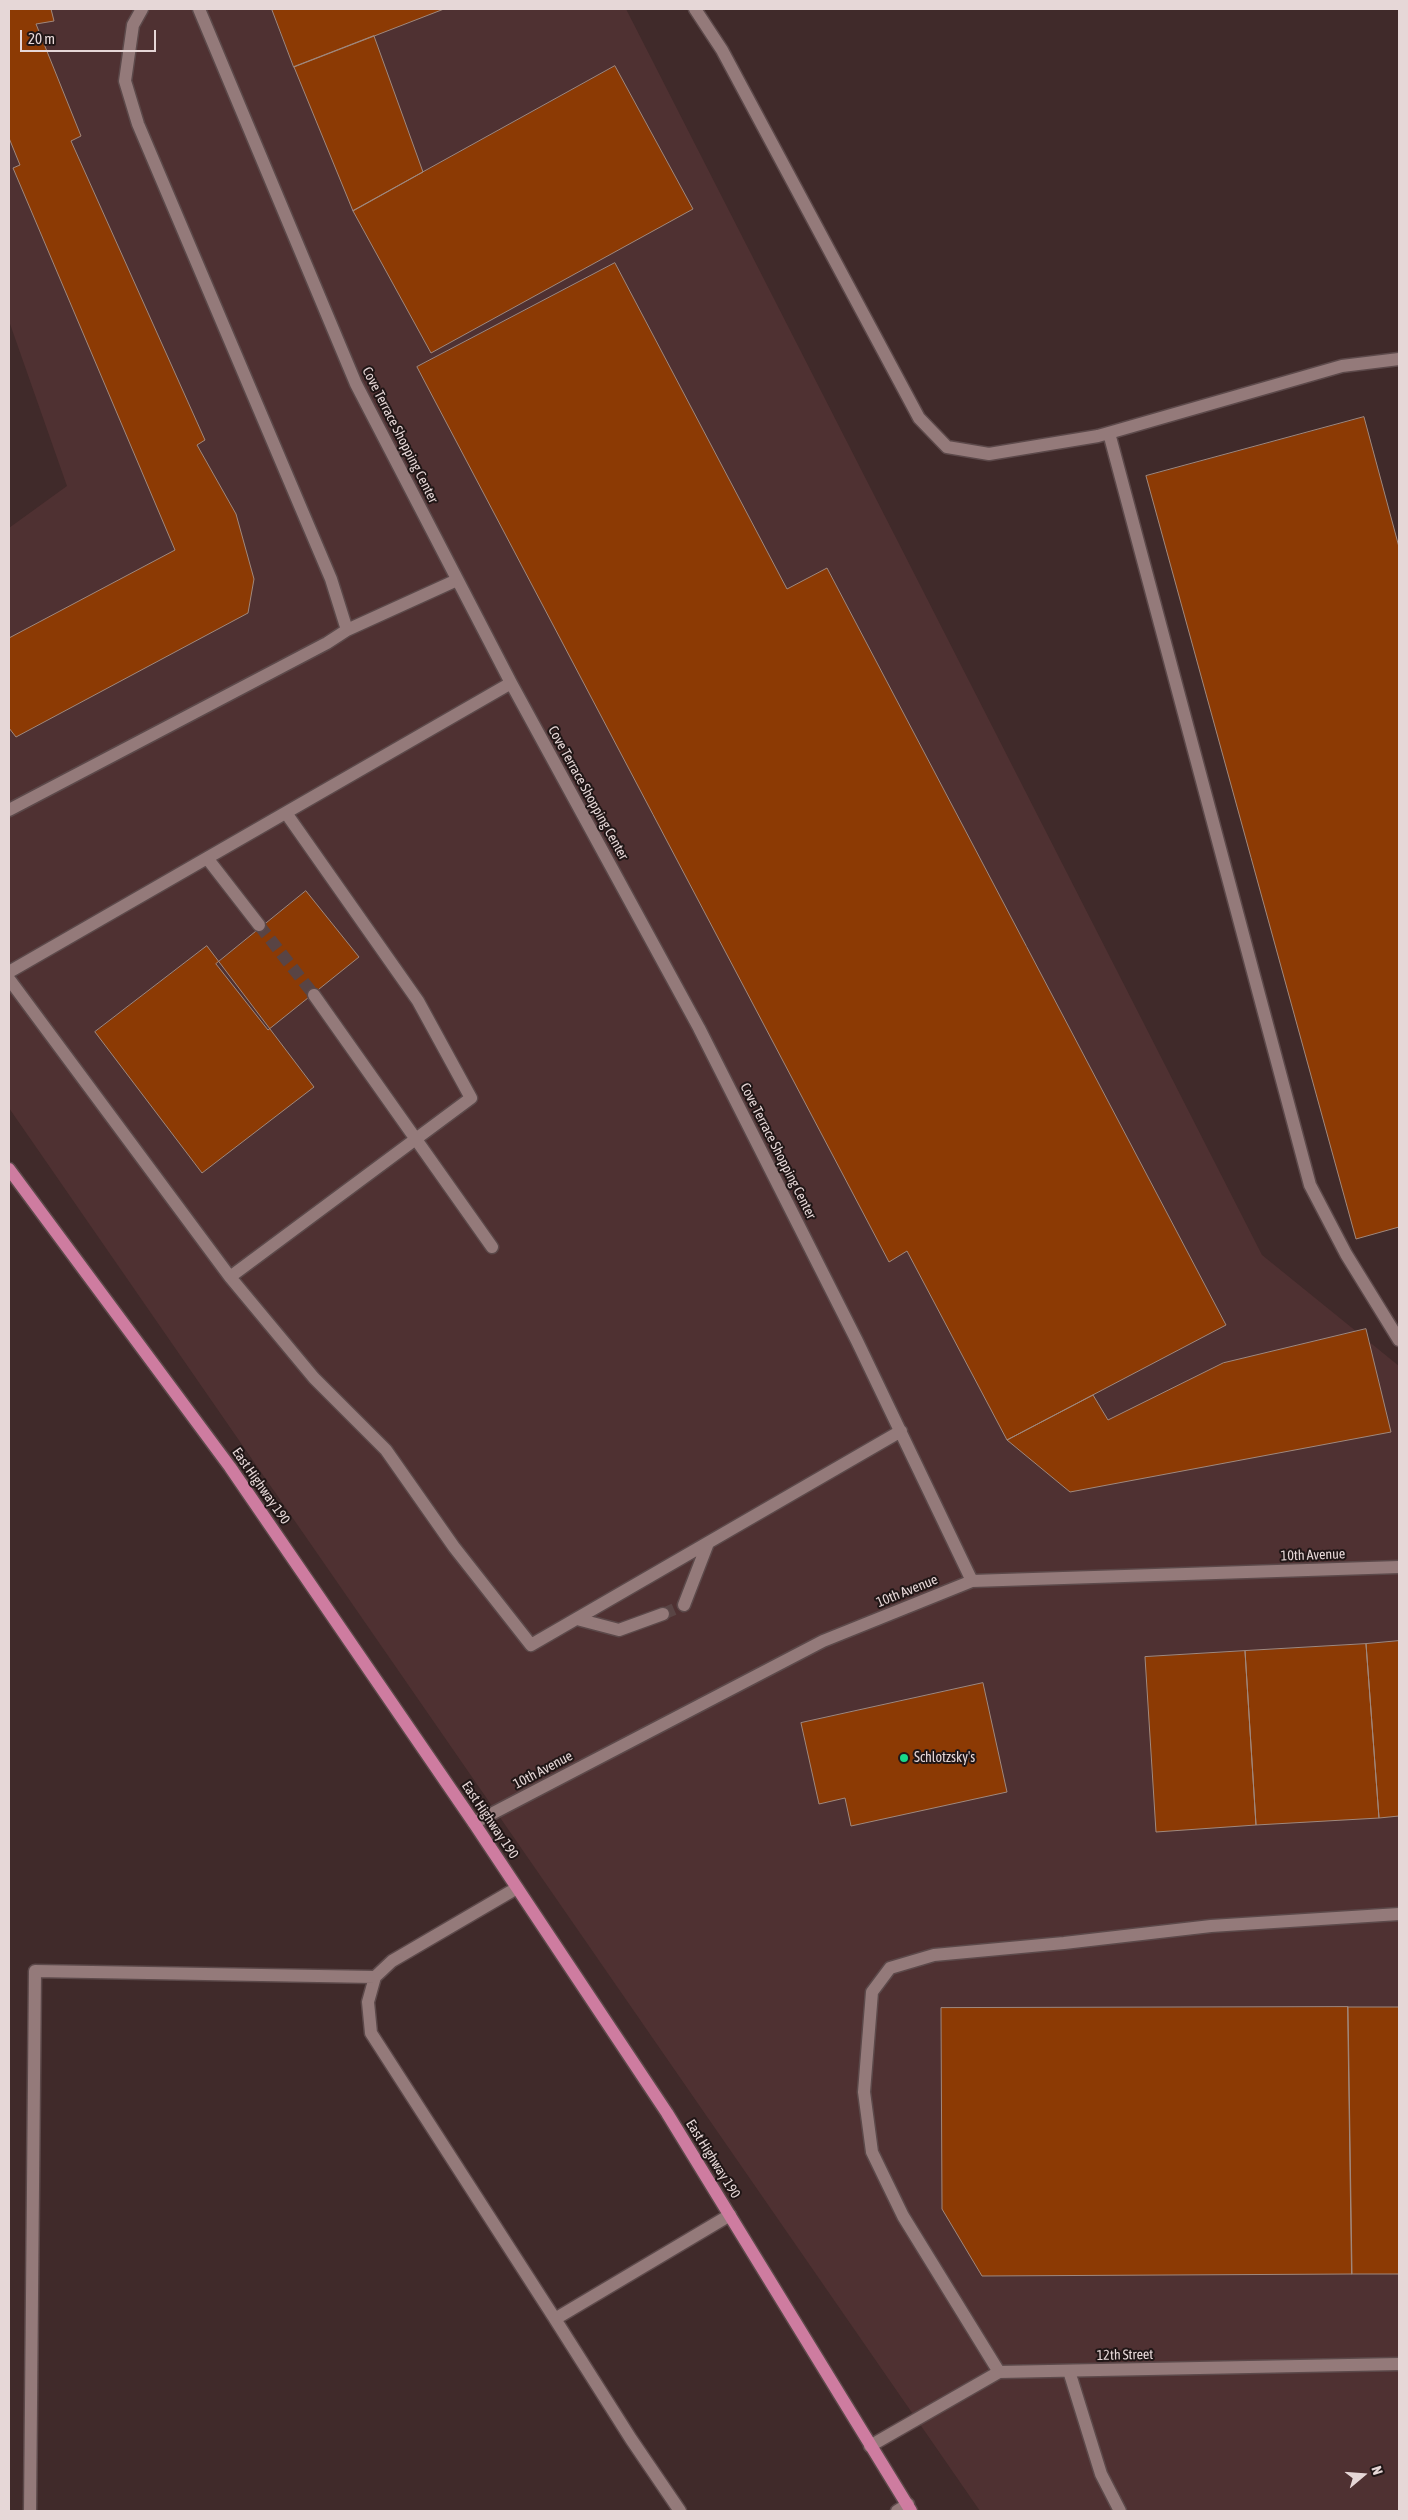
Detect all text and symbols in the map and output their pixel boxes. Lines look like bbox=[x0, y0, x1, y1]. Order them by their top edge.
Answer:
scale bar bbox=[22, 20, 159, 52]
text: 20 m bbox=[28, 30, 55, 47]
street label: Cove Terrace Shopping Center bbox=[358, 364, 442, 506]
street label: Cove Terrace Shopping Center bbox=[544, 723, 632, 863]
street label: Cove Terrace Shopping Center bbox=[736, 1080, 820, 1222]
street label: East Highway 190 bbox=[228, 1444, 294, 1528]
street label: 10th Avenue bbox=[1280, 1545, 1346, 1565]
street label: 10th Avenue bbox=[874, 1571, 940, 1611]
street label: 10th Avenue bbox=[511, 1747, 575, 1793]
place label: Schlotzsky's bbox=[914, 1750, 975, 1766]
marker: Schlotzsky's bbox=[898, 1752, 910, 1764]
street label: East Highway 190 bbox=[458, 1778, 522, 1862]
street label: East Highway 190 bbox=[682, 2117, 744, 2201]
street label: 12th Street bbox=[1097, 2346, 1153, 2364]
north arrow bbox=[1338, 2450, 1388, 2500]
text: N bbox=[1368, 2464, 1386, 2477]

